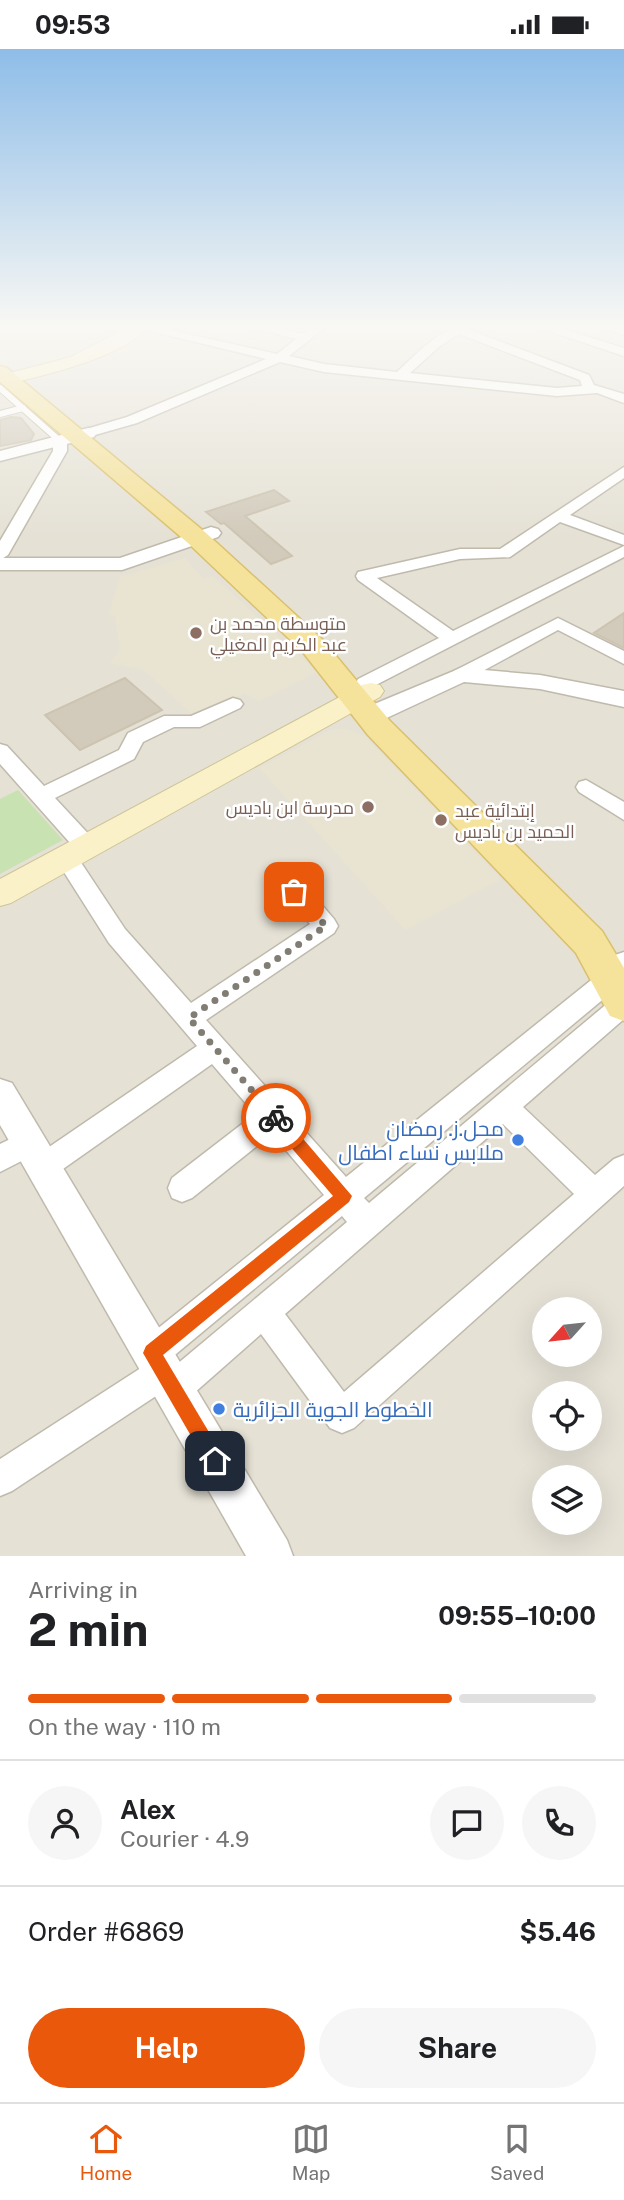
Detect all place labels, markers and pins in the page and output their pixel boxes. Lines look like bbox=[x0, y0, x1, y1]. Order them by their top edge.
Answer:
place label: متوسطة محمد بن عبد الكريم المغيلي bbox=[210, 613, 347, 659]
marker: متوسطة محمد بن عبد الكريم المغيلي bbox=[188, 625, 204, 641]
place label: مدرسة ابن باديس bbox=[226, 797, 354, 819]
marker: مدرسة ابن باديس bbox=[360, 799, 376, 815]
place label: إبتدائية عبد الحميد بن باديس bbox=[455, 800, 575, 843]
marker: إبتدائية عبد الحميد بن باديس bbox=[433, 812, 449, 828]
pin bbox=[264, 862, 324, 922]
place label: محل.ز. رمضان ملابس نساء اطفال bbox=[338, 1116, 504, 1166]
marker: محل.ز. رمضان ملابس نساء اطفال bbox=[510, 1132, 526, 1148]
place label: الخطوط الجوية الجزائرية bbox=[233, 1397, 433, 1422]
marker: الخطوط الجوية الجزائرية bbox=[211, 1401, 227, 1417]
pin bbox=[185, 1431, 245, 1491]

